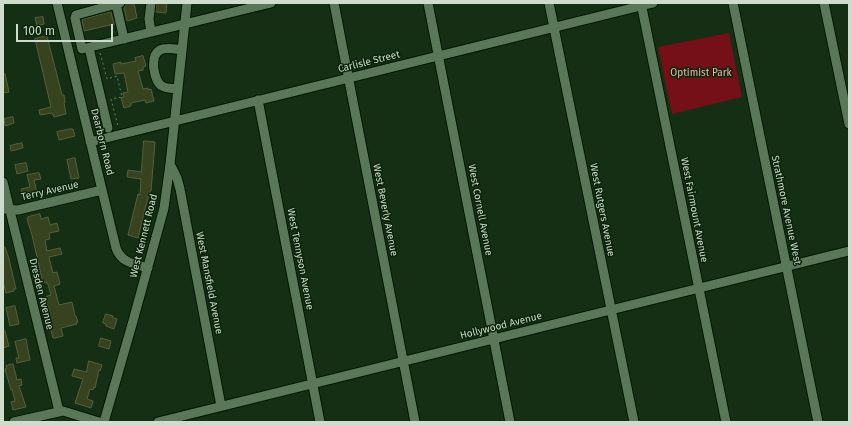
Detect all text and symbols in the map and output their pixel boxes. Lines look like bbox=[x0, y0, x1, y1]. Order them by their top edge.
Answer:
scale bar bbox=[18, 16, 115, 42]
text: 100 m bbox=[23, 24, 55, 38]
street label: Carlisle Street bbox=[337, 49, 401, 75]
park label: Optimist Park bbox=[670, 67, 732, 79]
street label: Dearborn Road bbox=[88, 107, 116, 177]
street label: Strathmore Avenue West bbox=[769, 154, 803, 266]
street label: West Fairmount Avenue bbox=[678, 157, 710, 263]
street label: West Rutgers Avenue bbox=[587, 162, 617, 258]
street label: West Beverly Avenue bbox=[370, 163, 400, 257]
street label: West Cornell Avenue bbox=[465, 163, 495, 257]
street label: Terry Avenue bbox=[20, 179, 80, 203]
street label: West Kennett Road bbox=[128, 193, 160, 279]
street label: West Tennyson Avenue bbox=[284, 207, 316, 311]
street label: West Mansfield Avenue bbox=[193, 231, 225, 335]
street label: Dresden Avenue bbox=[26, 257, 56, 331]
street label: Hollywood Avenue bbox=[459, 310, 543, 342]

